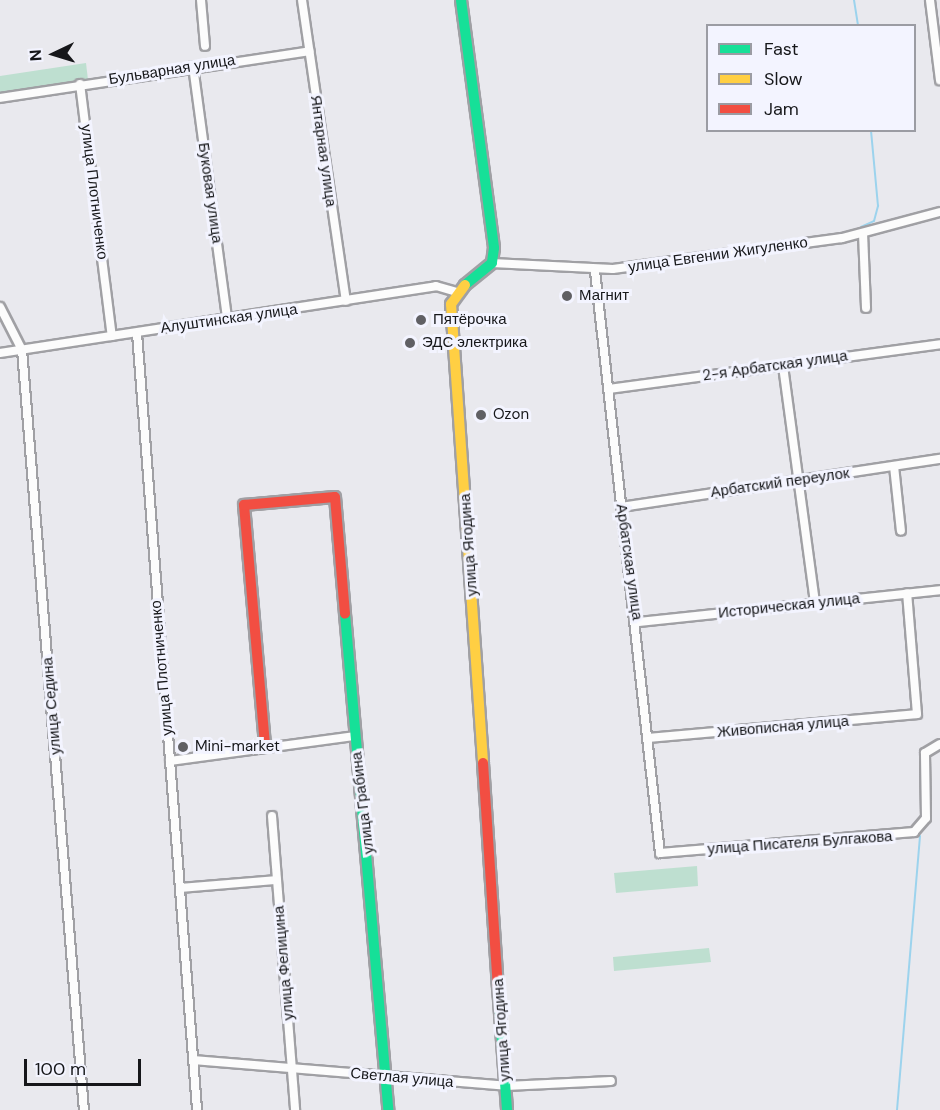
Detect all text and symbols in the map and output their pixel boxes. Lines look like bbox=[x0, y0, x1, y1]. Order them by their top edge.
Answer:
north arrow bbox=[24, 24, 84, 84]
legend bbox=[706, 24, 916, 132]
text: Fast bbox=[764, 37, 799, 61]
text: N bbox=[25, 49, 46, 62]
street label: Бульварная улица bbox=[108, 51, 236, 89]
text: Slow bbox=[764, 67, 803, 91]
street label: Янтарная улица bbox=[306, 94, 340, 208]
text: Jam bbox=[764, 97, 799, 121]
street label: улица Плотниченко bbox=[77, 123, 111, 261]
street label: Буковая улица bbox=[194, 141, 226, 245]
street label: улица Евгении Жигуленко bbox=[627, 233, 809, 277]
place label: Магнит bbox=[579, 287, 629, 305]
marker: Магнит bbox=[560, 289, 574, 303]
street label: Алуштинская улица bbox=[159, 300, 299, 338]
place label: Пятёрочка bbox=[433, 311, 507, 329]
marker: Пятёрочка bbox=[414, 313, 428, 327]
place label: ЭДС электрика bbox=[422, 334, 527, 352]
marker: ЭДС электрика bbox=[403, 336, 417, 350]
street label: 2-я Арбатская улица bbox=[701, 347, 849, 385]
place label: Ozon bbox=[493, 406, 529, 424]
marker: Ozon bbox=[474, 408, 488, 422]
street label: Арбатский переулок bbox=[709, 464, 851, 502]
street label: улица Ягодина bbox=[456, 493, 482, 597]
street label: Арбатская улица bbox=[612, 503, 646, 621]
street label: Историческая улица bbox=[717, 590, 861, 622]
street label: улица Плотниченко bbox=[147, 599, 177, 737]
street label: улица Седина bbox=[39, 656, 65, 756]
street label: Живописная улица bbox=[716, 712, 850, 742]
place label: Mini-market bbox=[195, 738, 280, 756]
marker: Mini-market bbox=[176, 740, 190, 754]
street label: улица Грабина bbox=[348, 751, 378, 855]
street label: улица Писателя Булгакова bbox=[707, 828, 893, 858]
street label: улица Фелицина bbox=[270, 905, 298, 1021]
street label: улица Ягодина bbox=[489, 978, 515, 1082]
scale bar bbox=[27, 1047, 144, 1085]
text: 100 m bbox=[35, 1057, 86, 1081]
street label: Светлая улица bbox=[350, 1065, 454, 1091]

